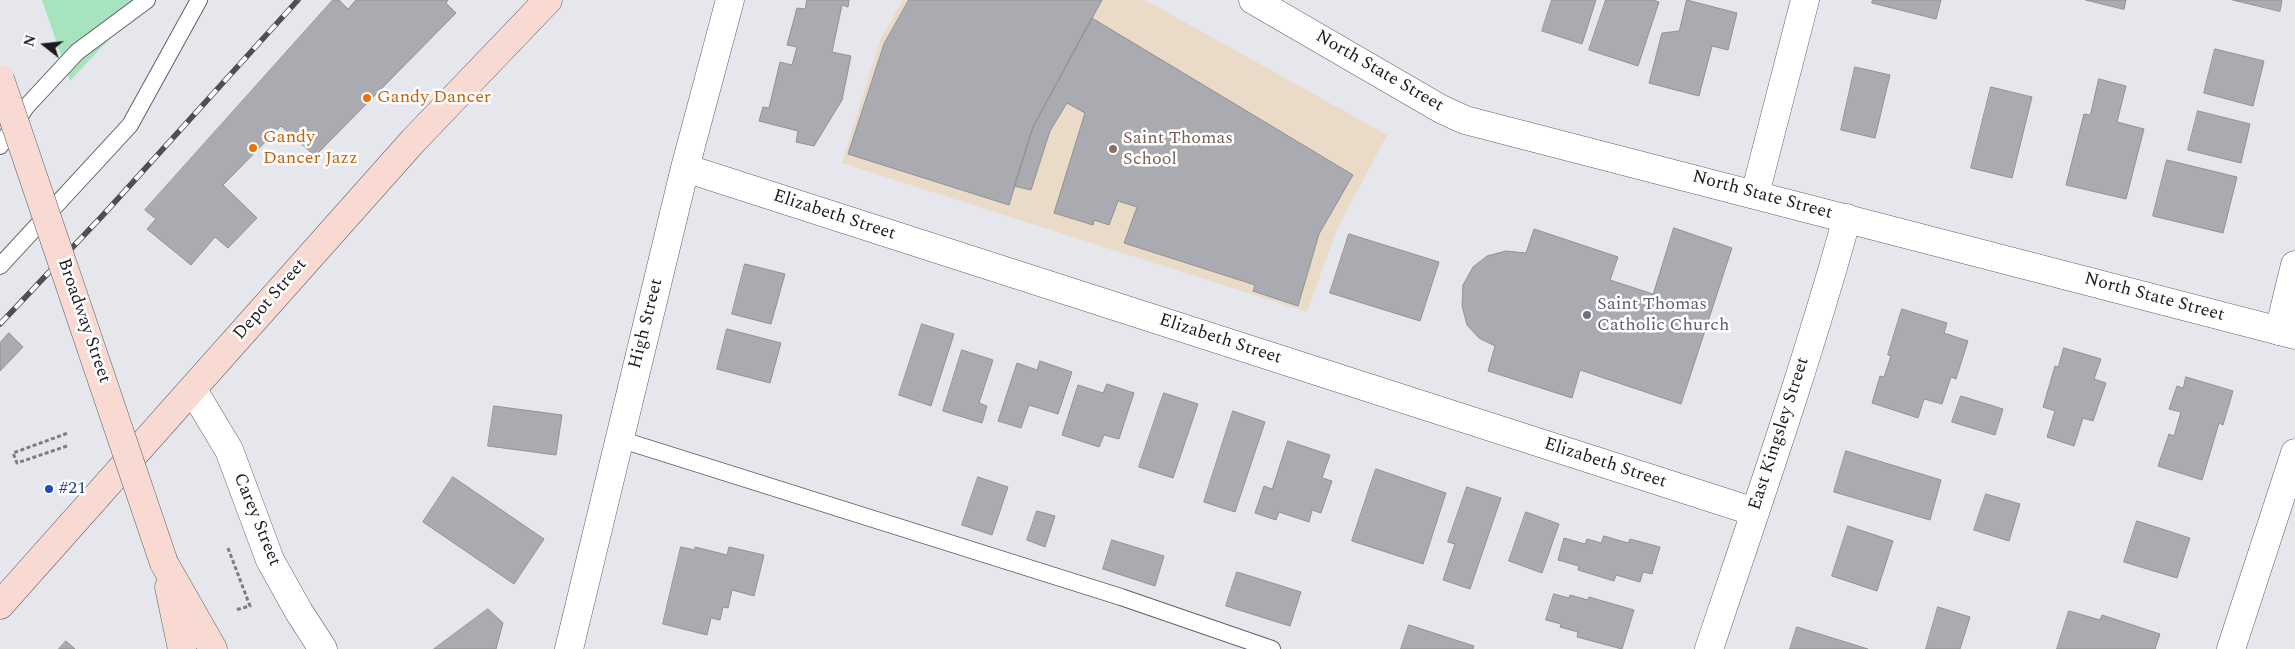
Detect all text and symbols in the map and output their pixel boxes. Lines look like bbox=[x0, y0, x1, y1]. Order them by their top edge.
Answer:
north arrow bbox=[20, 20, 70, 70]
street label: North State Street bbox=[1311, 27, 1447, 117]
text: N bbox=[18, 32, 42, 49]
place label: Gandy Dancer bbox=[377, 87, 491, 109]
marker: Gandy Dancer bbox=[361, 92, 373, 104]
place label: Gandy Dancer Jazz bbox=[263, 127, 358, 170]
place label: Saint Thomas School bbox=[1123, 128, 1233, 170]
marker: Gandy Dancer Jazz bbox=[247, 142, 259, 154]
marker: Saint Thomas School bbox=[1107, 143, 1119, 155]
street label: North State Street bbox=[1690, 167, 1834, 225]
street label: Elizabeth Street bbox=[770, 186, 898, 246]
street label: Depot Street bbox=[230, 255, 312, 345]
street label: Broadway Street bbox=[52, 256, 114, 386]
street label: North State Street bbox=[2082, 269, 2226, 327]
street label: High Street bbox=[625, 277, 669, 371]
place label: Saint Thomas Catholic Church bbox=[1597, 294, 1729, 336]
marker: Saint Thomas Catholic Church bbox=[1581, 309, 1593, 321]
street label: Elizabeth Street bbox=[1156, 310, 1284, 370]
street label: East Kingsley Street bbox=[1745, 355, 1815, 513]
street label: Elizabeth Street bbox=[1541, 434, 1669, 494]
street label: Carey Street bbox=[228, 470, 284, 570]
place label: #21 bbox=[59, 478, 86, 500]
marker: #21 bbox=[43, 483, 55, 495]

